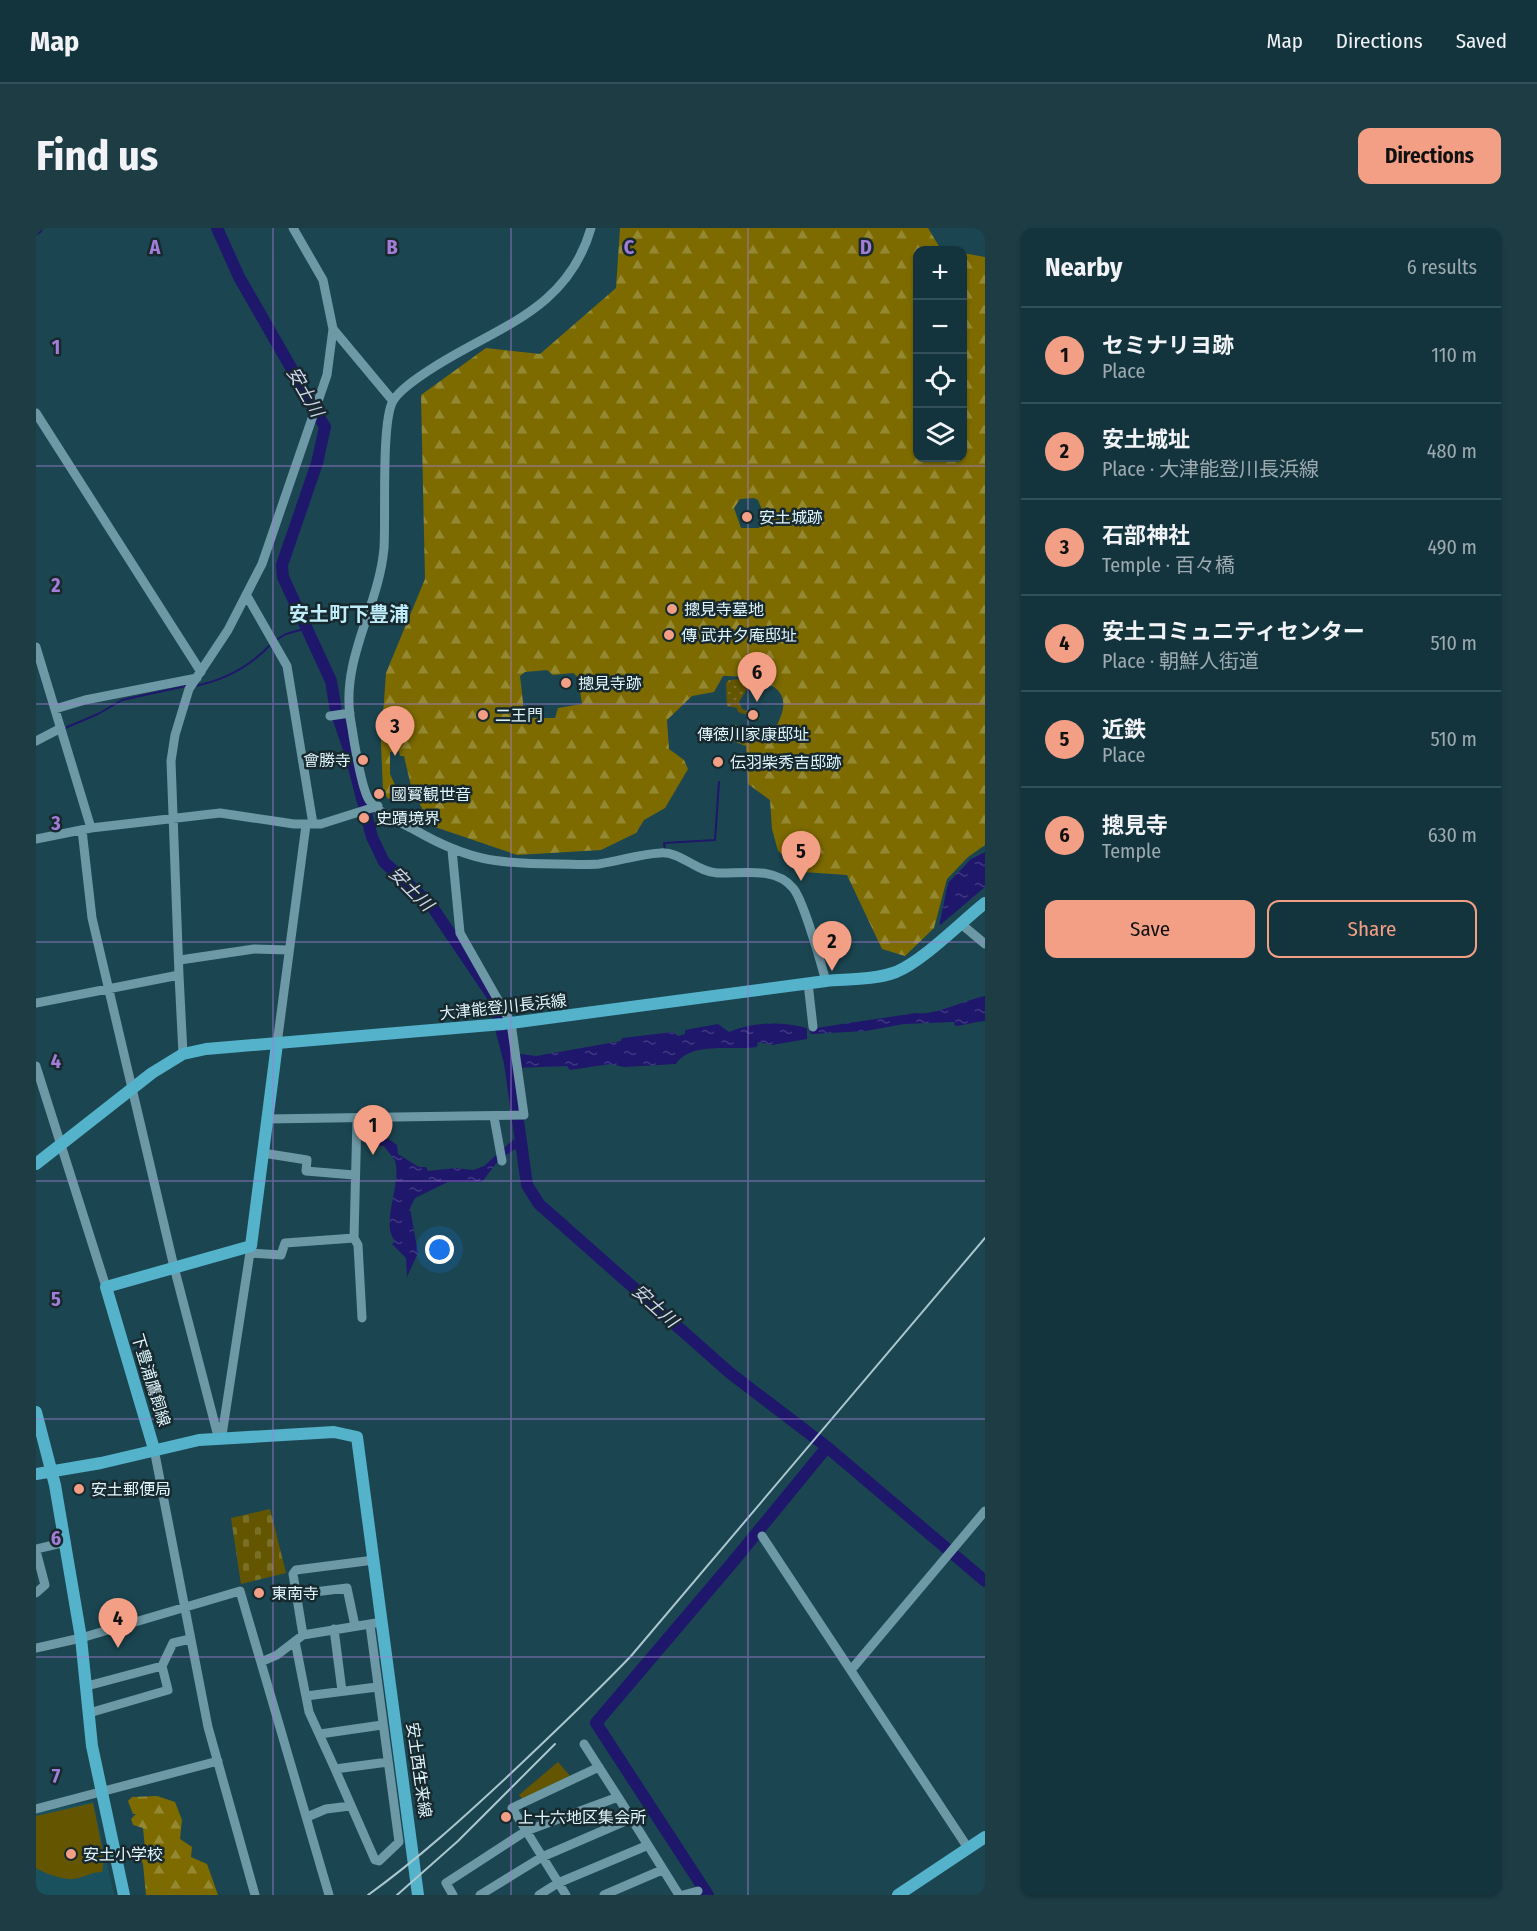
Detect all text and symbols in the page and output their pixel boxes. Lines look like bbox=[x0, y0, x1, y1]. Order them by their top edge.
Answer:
text: Map bbox=[30, 25, 79, 58]
text: Map bbox=[1266, 28, 1303, 54]
text: Directions bbox=[1336, 28, 1423, 54]
text: Saved bbox=[1456, 28, 1507, 54]
button: Directions bbox=[1358, 128, 1501, 184]
text: Find us bbox=[36, 131, 158, 181]
text: A bbox=[149, 235, 162, 259]
text: B bbox=[386, 235, 398, 259]
text: C bbox=[624, 235, 635, 259]
text: D bbox=[860, 235, 872, 259]
map controls bbox=[913, 246, 967, 462]
button: + bbox=[913, 246, 967, 300]
text: Nearby bbox=[1045, 252, 1122, 283]
text: 6 results bbox=[1407, 255, 1477, 279]
button: − bbox=[913, 300, 967, 354]
text: セミナリヨ跡 bbox=[1102, 332, 1234, 359]
text: 1 bbox=[52, 335, 60, 359]
text: 1 bbox=[1060, 343, 1069, 367]
text: 110 m bbox=[1431, 343, 1477, 367]
button: locate bbox=[913, 354, 967, 408]
text: Place bbox=[1102, 359, 1145, 383]
water label: 安土川 bbox=[282, 363, 329, 423]
button: layers bbox=[913, 408, 967, 462]
text: 安土城址 bbox=[1102, 426, 1190, 453]
text: 2 bbox=[1060, 439, 1069, 463]
text: 480 m bbox=[1427, 439, 1477, 463]
text: Place · 大津能登川長浜線 bbox=[1102, 457, 1319, 481]
place label: 安土城跡 bbox=[759, 508, 823, 527]
marker: 安土城跡 bbox=[740, 510, 754, 524]
text: 石部神社 bbox=[1102, 522, 1190, 549]
text: 3 bbox=[1060, 535, 1069, 559]
text: 490 m bbox=[1427, 535, 1477, 559]
text: Temple · 百々橋 bbox=[1102, 553, 1235, 577]
text: 2 bbox=[50, 573, 61, 597]
place label: 摠見寺墓地 bbox=[684, 600, 764, 619]
district label: 安土町下豊浦 bbox=[289, 602, 409, 626]
marker: 摠見寺墓地 bbox=[665, 602, 679, 616]
text: 安土コミュニティセンター bbox=[1102, 618, 1365, 645]
place label: 傳 武井夕庵邸址 bbox=[681, 626, 797, 645]
marker: 傳 武井夕庵邸址 bbox=[662, 628, 676, 642]
text: 4 bbox=[1059, 631, 1070, 655]
text: 510 m bbox=[1431, 631, 1477, 655]
text: Place · 朝鮮人街道 bbox=[1102, 649, 1259, 673]
pin: 6 bbox=[738, 652, 776, 702]
place label: 摠見寺跡 bbox=[578, 674, 642, 693]
marker: 摠見寺跡 bbox=[559, 676, 573, 690]
pin: 3 bbox=[376, 706, 414, 756]
place label: 二王門 bbox=[495, 706, 543, 725]
marker: 二王門 bbox=[476, 708, 490, 722]
marker: 傳徳川家康邸址 bbox=[746, 708, 760, 722]
text: 近鉄 bbox=[1102, 716, 1146, 743]
place label: 傳徳川家康邸址 bbox=[697, 725, 809, 744]
text: 5 bbox=[1060, 727, 1069, 751]
text: 510 m bbox=[1431, 727, 1477, 751]
text: Place bbox=[1102, 743, 1145, 767]
place label: 會勝寺 bbox=[303, 751, 351, 770]
marker: 會勝寺 bbox=[356, 753, 370, 767]
place label: 伝羽柴秀吉邸跡 bbox=[730, 753, 842, 772]
marker: 伝羽柴秀吉邸跡 bbox=[711, 755, 725, 769]
place label: 國寳観世音 bbox=[391, 785, 471, 804]
marker: 國寳観世音 bbox=[372, 787, 386, 801]
place label: 史蹟境界 bbox=[376, 809, 440, 828]
text: 3 bbox=[50, 811, 61, 835]
marker: 史蹟境界 bbox=[357, 811, 371, 825]
text: 摠見寺 bbox=[1102, 812, 1168, 839]
text: 6 bbox=[1059, 823, 1070, 847]
text: 630 m bbox=[1428, 823, 1477, 847]
pin: 5 bbox=[782, 832, 820, 881]
text: Temple bbox=[1102, 839, 1161, 863]
water label: 安土川 bbox=[384, 862, 439, 917]
button: Save bbox=[1045, 900, 1255, 958]
button: Share bbox=[1267, 900, 1477, 958]
pin: 2 bbox=[812, 922, 852, 971]
street label: 大津能登川長浜線 bbox=[438, 991, 568, 1023]
text: 4 bbox=[51, 1049, 61, 1073]
pin: 1 bbox=[354, 1106, 392, 1155]
your location bbox=[425, 1235, 454, 1264]
water label: 安土川 bbox=[628, 1280, 684, 1334]
text: 5 bbox=[51, 1287, 61, 1311]
street label: 下豊浦鷹飼線 bbox=[128, 1331, 174, 1429]
place label: 安土郵便局 bbox=[91, 1480, 171, 1499]
marker: 安土郵便局 bbox=[72, 1482, 86, 1496]
text: 6 bbox=[51, 1526, 61, 1550]
place label: 東南寺 bbox=[271, 1584, 319, 1603]
marker: 東南寺 bbox=[252, 1586, 266, 1600]
pin: 4 bbox=[98, 1598, 137, 1648]
street label: 安土西生来線 bbox=[403, 1721, 435, 1819]
text: 7 bbox=[52, 1764, 61, 1788]
place label: 上十六地区集会所 bbox=[518, 1808, 646, 1827]
marker: 上十六地区集会所 bbox=[499, 1810, 513, 1824]
place label: 安土小学校 bbox=[83, 1845, 163, 1864]
marker: 安土小学校 bbox=[64, 1847, 78, 1861]

